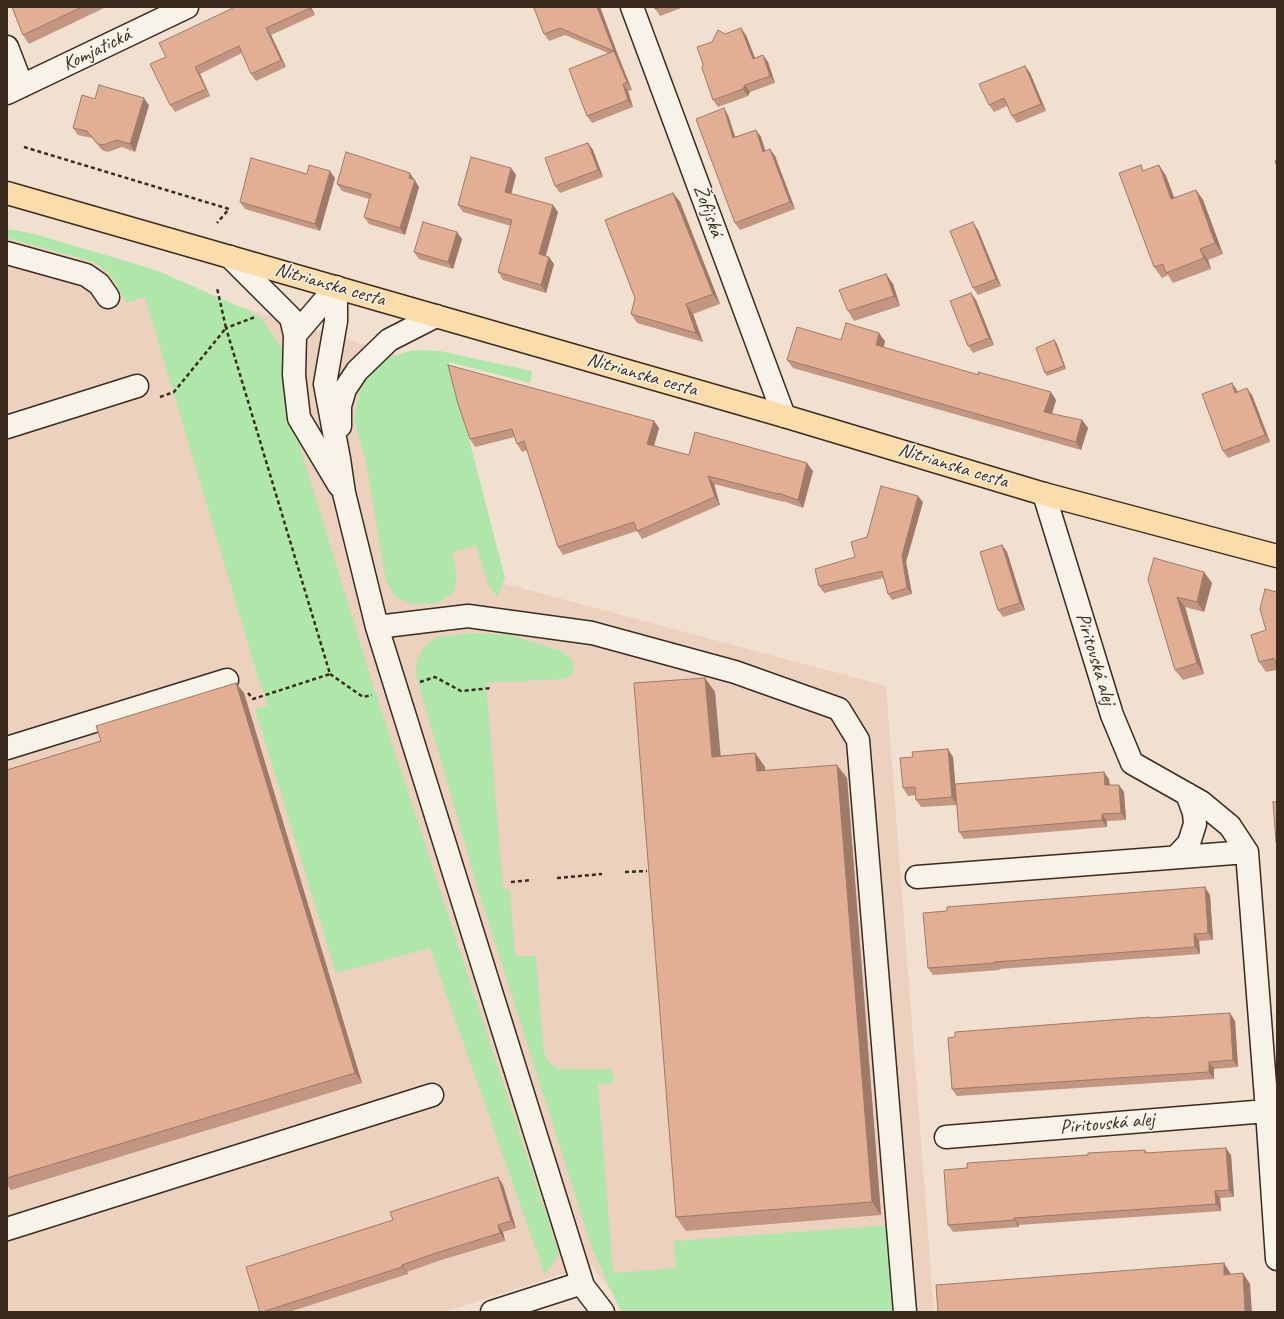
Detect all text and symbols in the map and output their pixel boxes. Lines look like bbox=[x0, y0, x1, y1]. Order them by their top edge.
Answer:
street label: Komjatická bbox=[59, 23, 135, 77]
street label: Žofijská bbox=[688, 182, 728, 240]
street label: Nitrianska cesta bbox=[272, 258, 388, 312]
street label: Nitrianska cesta bbox=[584, 348, 700, 402]
street label: Nitrianska cesta bbox=[895, 438, 1011, 494]
street label: Piritovská alej bbox=[1070, 610, 1120, 708]
street label: Piritovská alej bbox=[1059, 1108, 1155, 1140]

